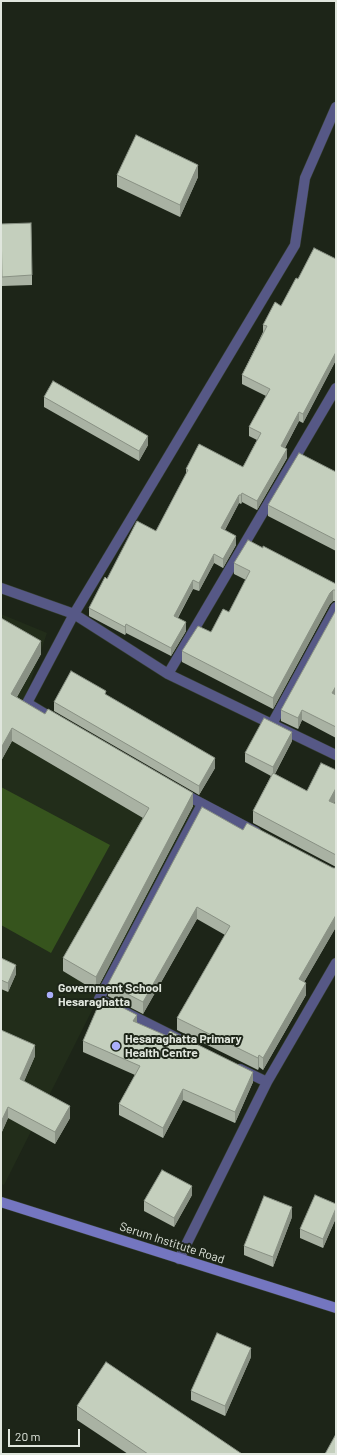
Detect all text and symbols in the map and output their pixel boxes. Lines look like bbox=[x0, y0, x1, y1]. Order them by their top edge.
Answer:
place label: Government School Hesaraghatta bbox=[58, 981, 162, 1009]
marker: Government School Hesaraghatta bbox=[45, 990, 55, 1000]
place label: Hesaraghatta Primary Health Centre bbox=[125, 1032, 241, 1060]
marker: Hesaraghatta Primary Health Centre bbox=[110, 1040, 122, 1052]
street label: Serum Institute Road bbox=[118, 1219, 226, 1267]
scale bar bbox=[10, 1421, 82, 1447]
text: 20 m bbox=[15, 1429, 41, 1443]

